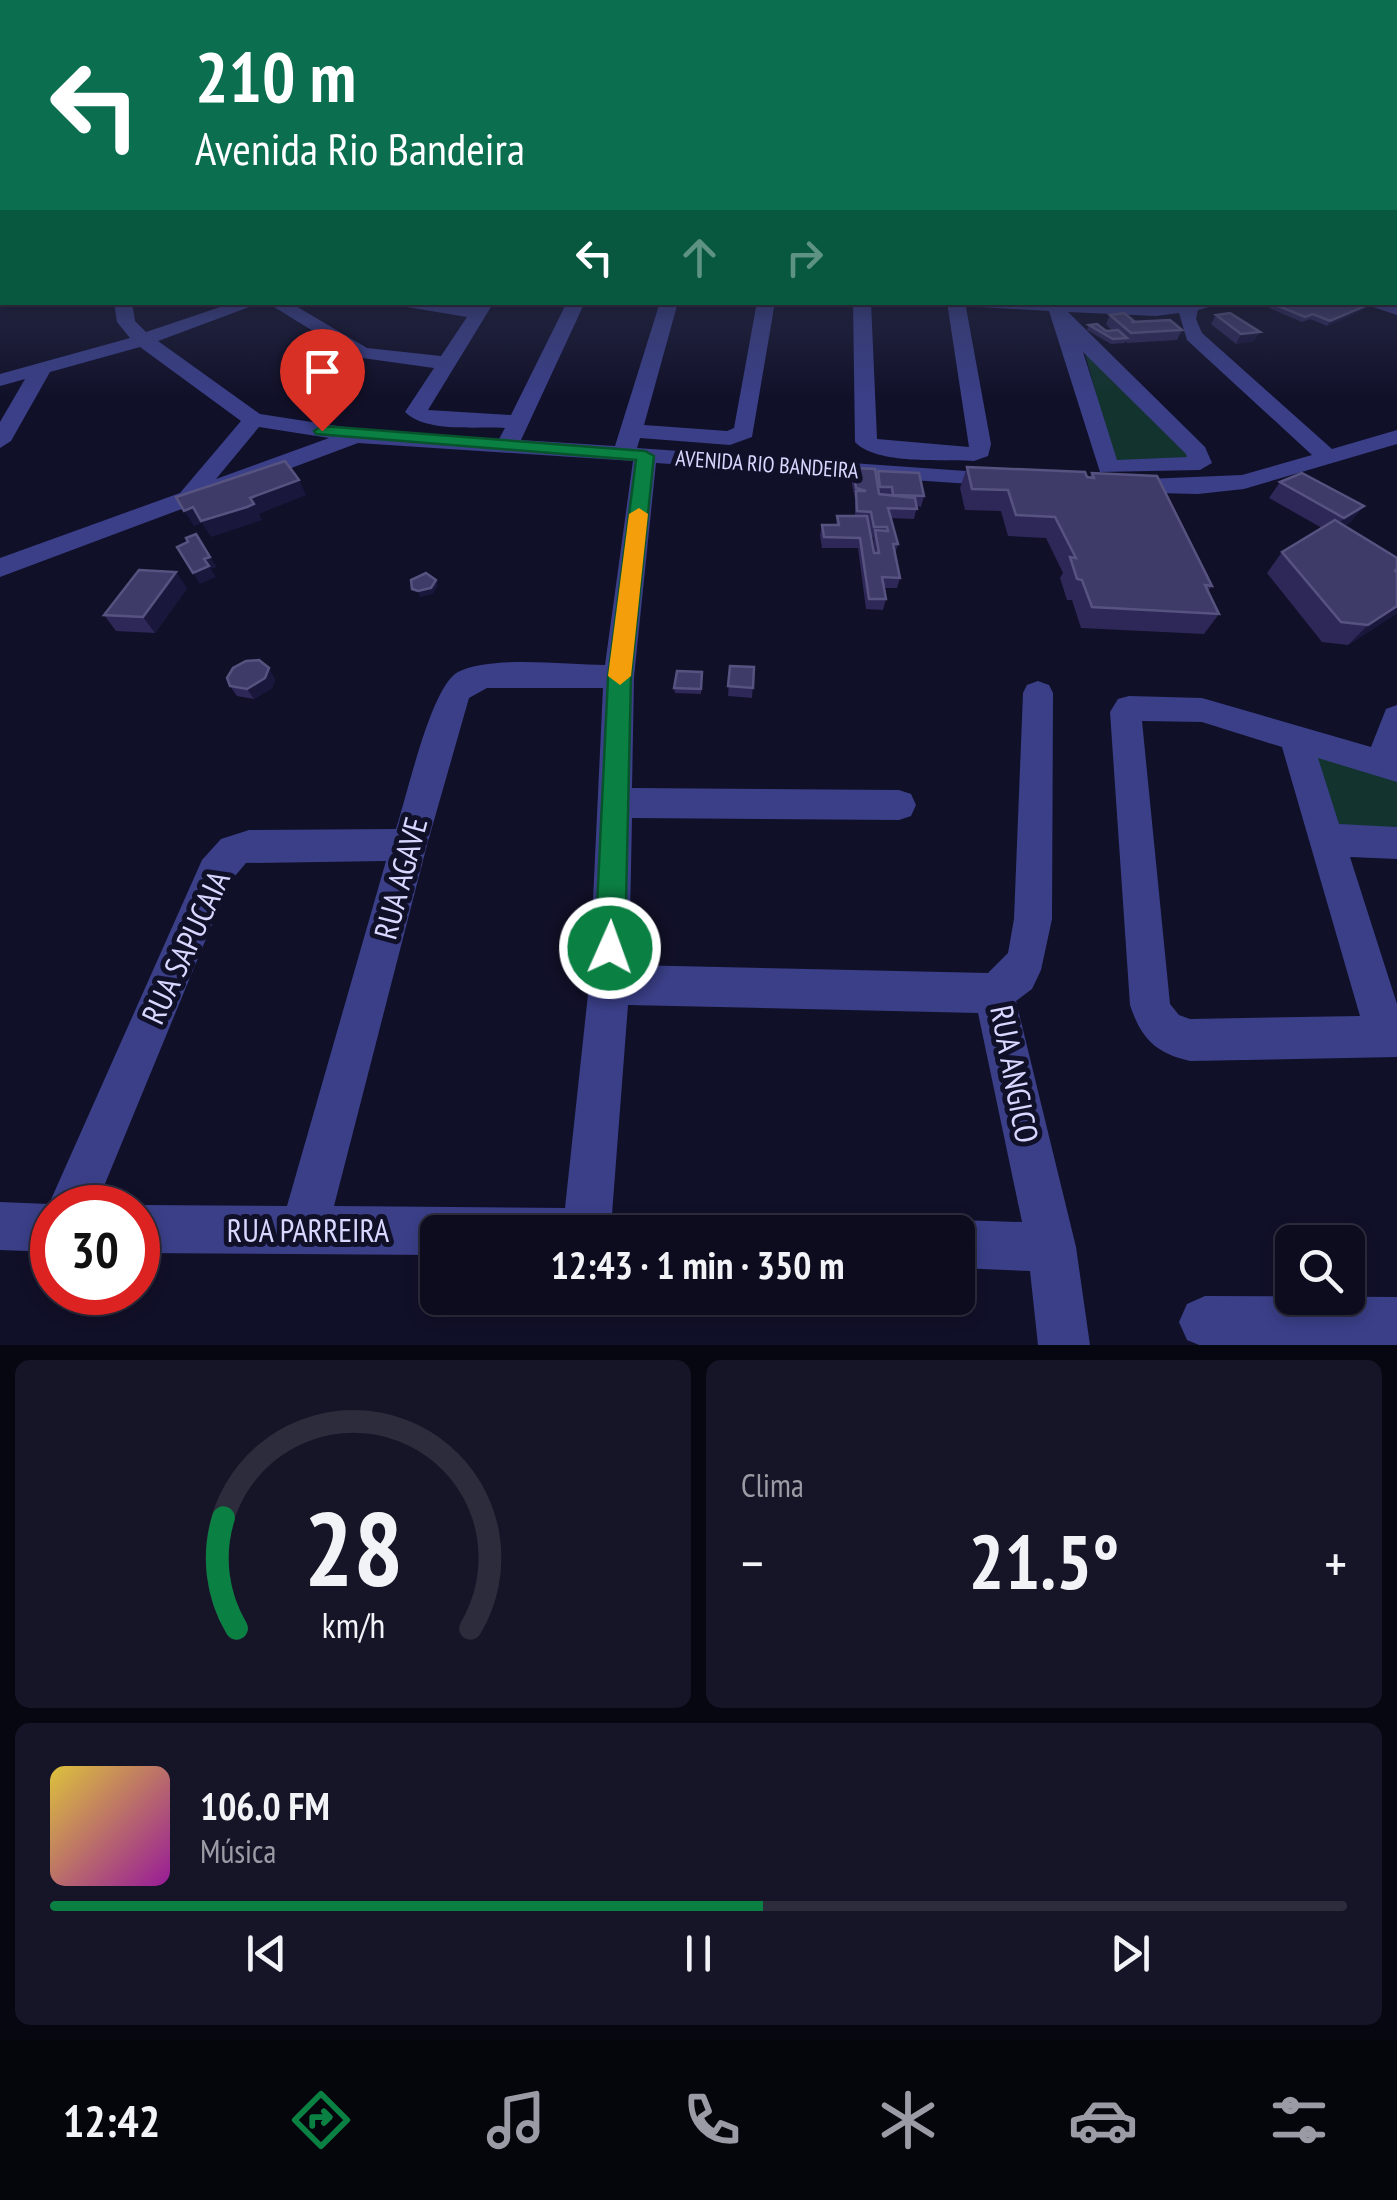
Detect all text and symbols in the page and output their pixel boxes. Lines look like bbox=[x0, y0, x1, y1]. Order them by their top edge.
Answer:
text: 210 m bbox=[195, 31, 356, 121]
icon: left bbox=[30, 40, 160, 170]
text: Avenida Rio Bandeira bbox=[195, 119, 525, 177]
icon: left bbox=[567, 230, 622, 285]
icon: ahead bbox=[672, 230, 727, 285]
icon: right bbox=[777, 230, 832, 285]
pin bbox=[280, 329, 365, 432]
icon: arrive bbox=[295, 344, 350, 399]
street label: AVENIDA RIO BANDEIRA bbox=[675, 444, 860, 484]
street label: RUA AGAVE bbox=[364, 812, 436, 944]
street label: RUA SAPUCAIA bbox=[131, 864, 239, 1030]
position arrow bbox=[558, 896, 662, 1000]
street label: RUA ANGICO bbox=[981, 1002, 1049, 1146]
speed limit sign: 30 bbox=[30, 1185, 160, 1315]
street label: RUA PARREIRA bbox=[227, 1209, 389, 1251]
map controls bbox=[1275, 1225, 1365, 1315]
button: search bbox=[1275, 1225, 1365, 1315]
text: 12:43 · 1 min · 350 m bbox=[551, 1240, 844, 1289]
text: Clima bbox=[741, 1464, 804, 1506]
text: 28 bbox=[303, 1480, 403, 1615]
text: 21.5° bbox=[969, 1513, 1119, 1610]
text: − bbox=[741, 1527, 764, 1598]
text: + bbox=[1324, 1527, 1347, 1598]
text: km/h bbox=[321, 1602, 385, 1648]
text: 106.0 FM bbox=[200, 1781, 330, 1830]
text: Música bbox=[200, 1830, 276, 1872]
icon: previous bbox=[239, 1926, 294, 1981]
icon: pause bbox=[671, 1926, 726, 1981]
icon: next bbox=[1103, 1926, 1158, 1981]
icon: directions bbox=[286, 2085, 356, 2155]
icon: music bbox=[481, 2085, 551, 2155]
icon: phone bbox=[677, 2085, 747, 2155]
icon: climate bbox=[873, 2085, 943, 2155]
icon: car bbox=[1068, 2085, 1138, 2155]
icon: filters bbox=[1264, 2085, 1334, 2155]
text: 12:42 bbox=[63, 2091, 160, 2149]

